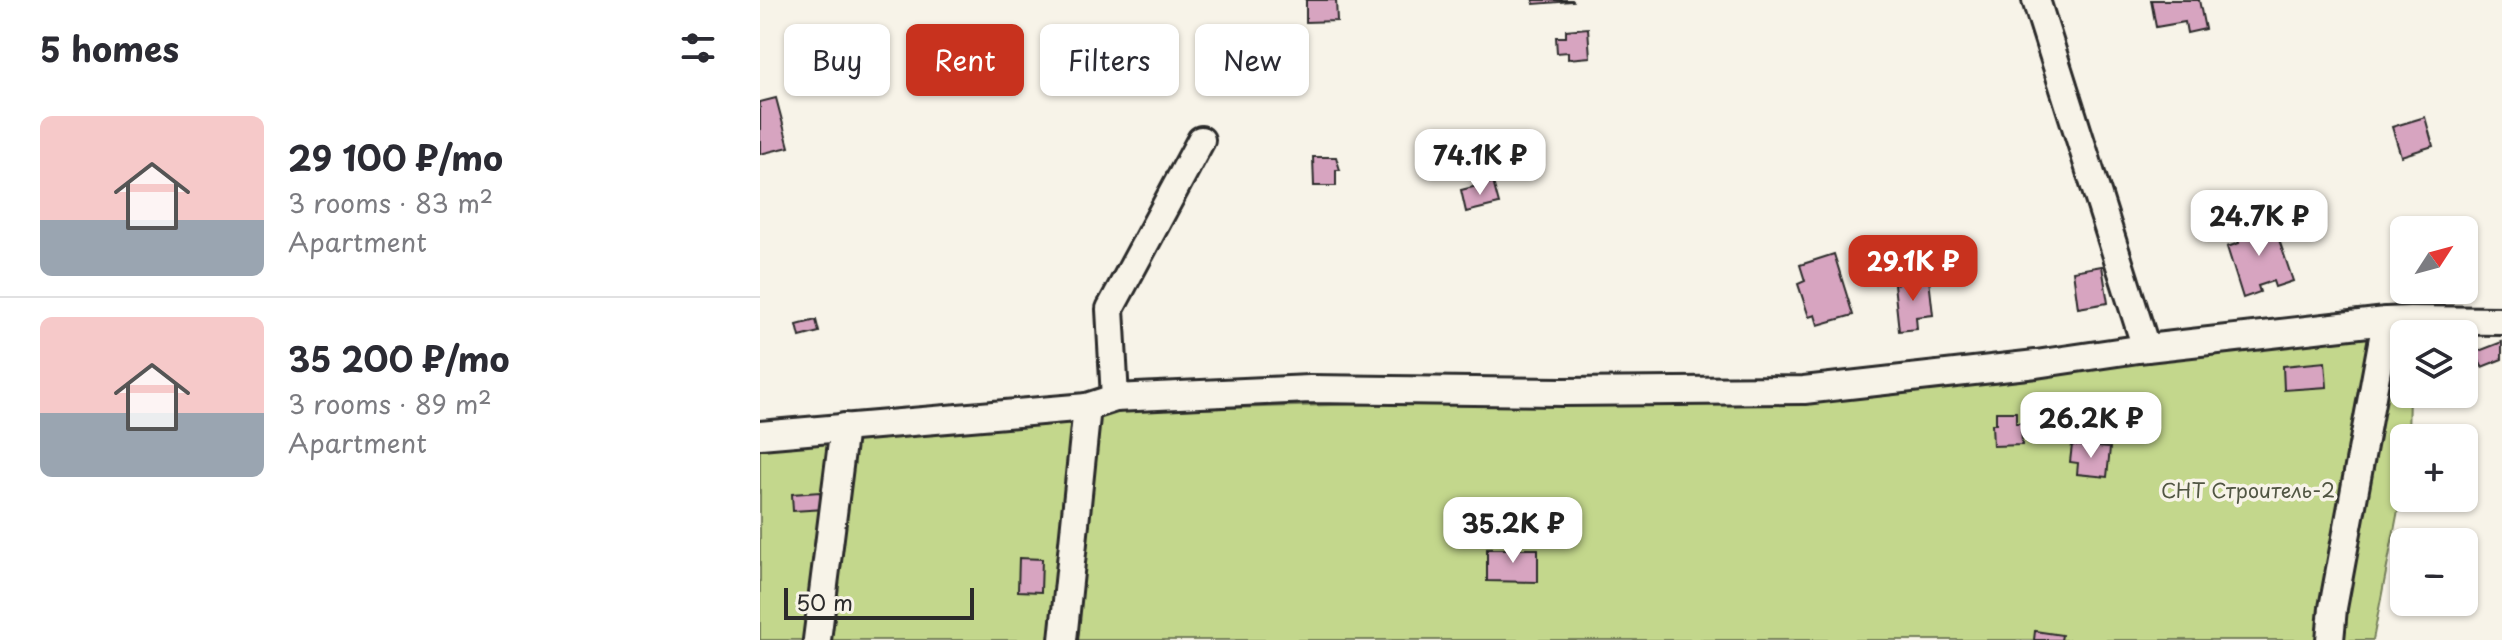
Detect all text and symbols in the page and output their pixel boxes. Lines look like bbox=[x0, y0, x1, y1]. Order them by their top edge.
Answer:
text: 5 homes bbox=[40, 22, 179, 74]
chip: Buy bbox=[784, 24, 890, 96]
chip: Rent bbox=[906, 24, 1024, 96]
chip: Filters bbox=[1040, 24, 1179, 96]
chip: New bbox=[1195, 24, 1309, 96]
icon: filters bbox=[676, 26, 720, 70]
pin: 74.1K ₽ bbox=[1406, 129, 1554, 197]
text: 29 100 ₽/mo bbox=[288, 131, 503, 183]
text: 74.1K ₽ bbox=[1433, 135, 1527, 174]
icon: home bbox=[104, 148, 200, 244]
text: 3 rooms · 83 m² bbox=[288, 183, 493, 222]
pin: 24.7K ₽ bbox=[2185, 190, 2333, 258]
text: 24.7K ₽ bbox=[2209, 196, 2309, 235]
north arrow bbox=[2390, 216, 2478, 304]
map controls bbox=[2390, 216, 2478, 616]
text: Apartment bbox=[288, 222, 427, 261]
pin: 29.1K ₽ bbox=[1839, 235, 1987, 303]
text: 29.1K ₽ bbox=[1866, 241, 1960, 280]
button: layers bbox=[2390, 320, 2478, 408]
text: 35 200 ₽/mo bbox=[288, 332, 510, 384]
icon: home bbox=[104, 349, 200, 445]
text: 3 rooms · 89 m² bbox=[288, 384, 492, 423]
pin: 26.2K ₽ bbox=[2017, 392, 2165, 460]
text: 26.2K ₽ bbox=[2038, 398, 2144, 437]
text: Apartment bbox=[288, 423, 427, 462]
button: + bbox=[2390, 424, 2478, 512]
park label: СНТ Строитель-2 bbox=[2161, 475, 2335, 505]
pin: 35.2K ₽ bbox=[1439, 497, 1587, 565]
text: 35.2K ₽ bbox=[1461, 503, 1565, 542]
button: − bbox=[2390, 528, 2478, 616]
scale bar bbox=[784, 584, 974, 620]
text: 50 m bbox=[796, 585, 853, 618]

